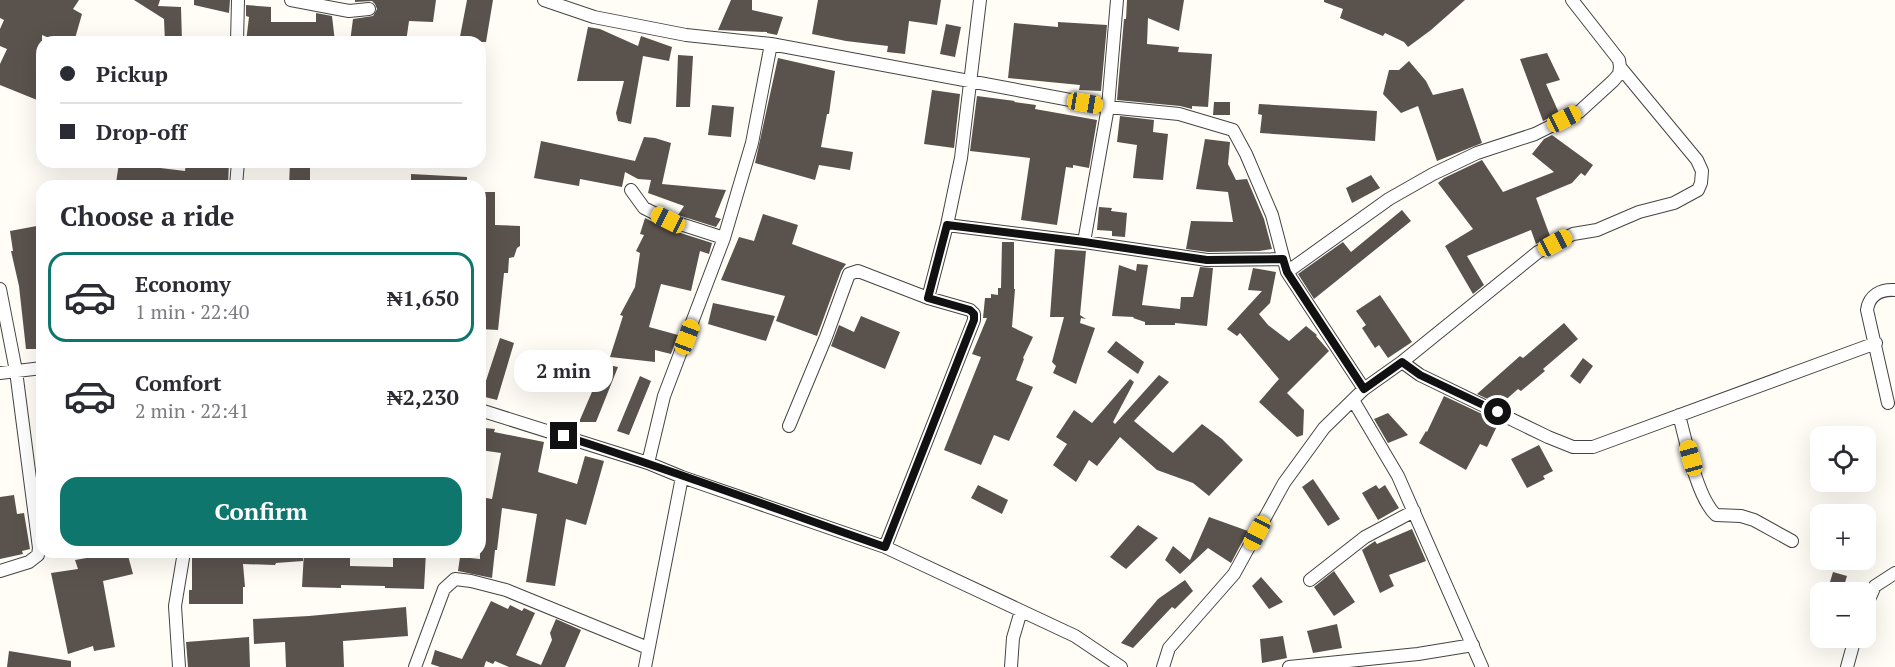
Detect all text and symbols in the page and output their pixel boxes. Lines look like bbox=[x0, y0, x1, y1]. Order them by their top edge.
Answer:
text: Pickup bbox=[96, 59, 168, 88]
car bbox=[1066, 91, 1104, 115]
car bbox=[1544, 103, 1584, 135]
text: Drop-off bbox=[96, 117, 187, 146]
text: Choose a ride bbox=[60, 198, 235, 234]
car bbox=[648, 204, 688, 236]
car bbox=[1535, 227, 1575, 259]
text: Economy bbox=[135, 269, 231, 298]
icon: car bbox=[63, 270, 117, 324]
text: ₦1,650 bbox=[387, 283, 459, 312]
text: 1 min · 22:40 bbox=[135, 298, 249, 325]
car bbox=[672, 317, 702, 357]
callout: 2 min bbox=[514, 349, 614, 391]
text: 2 min bbox=[536, 357, 591, 384]
text: Comfort bbox=[135, 368, 221, 397]
icon: car bbox=[63, 369, 117, 423]
text: ₦2,230 bbox=[387, 382, 459, 411]
text: 2 min · 22:41 bbox=[135, 397, 249, 424]
route start bbox=[1484, 398, 1511, 425]
route end bbox=[550, 422, 577, 449]
map controls bbox=[1810, 426, 1876, 648]
button: locate bbox=[1810, 426, 1876, 492]
car bbox=[1677, 438, 1705, 478]
button: Confirm bbox=[60, 477, 462, 546]
button: + bbox=[1810, 504, 1876, 570]
car bbox=[1241, 513, 1273, 553]
button: − bbox=[1810, 582, 1876, 648]

